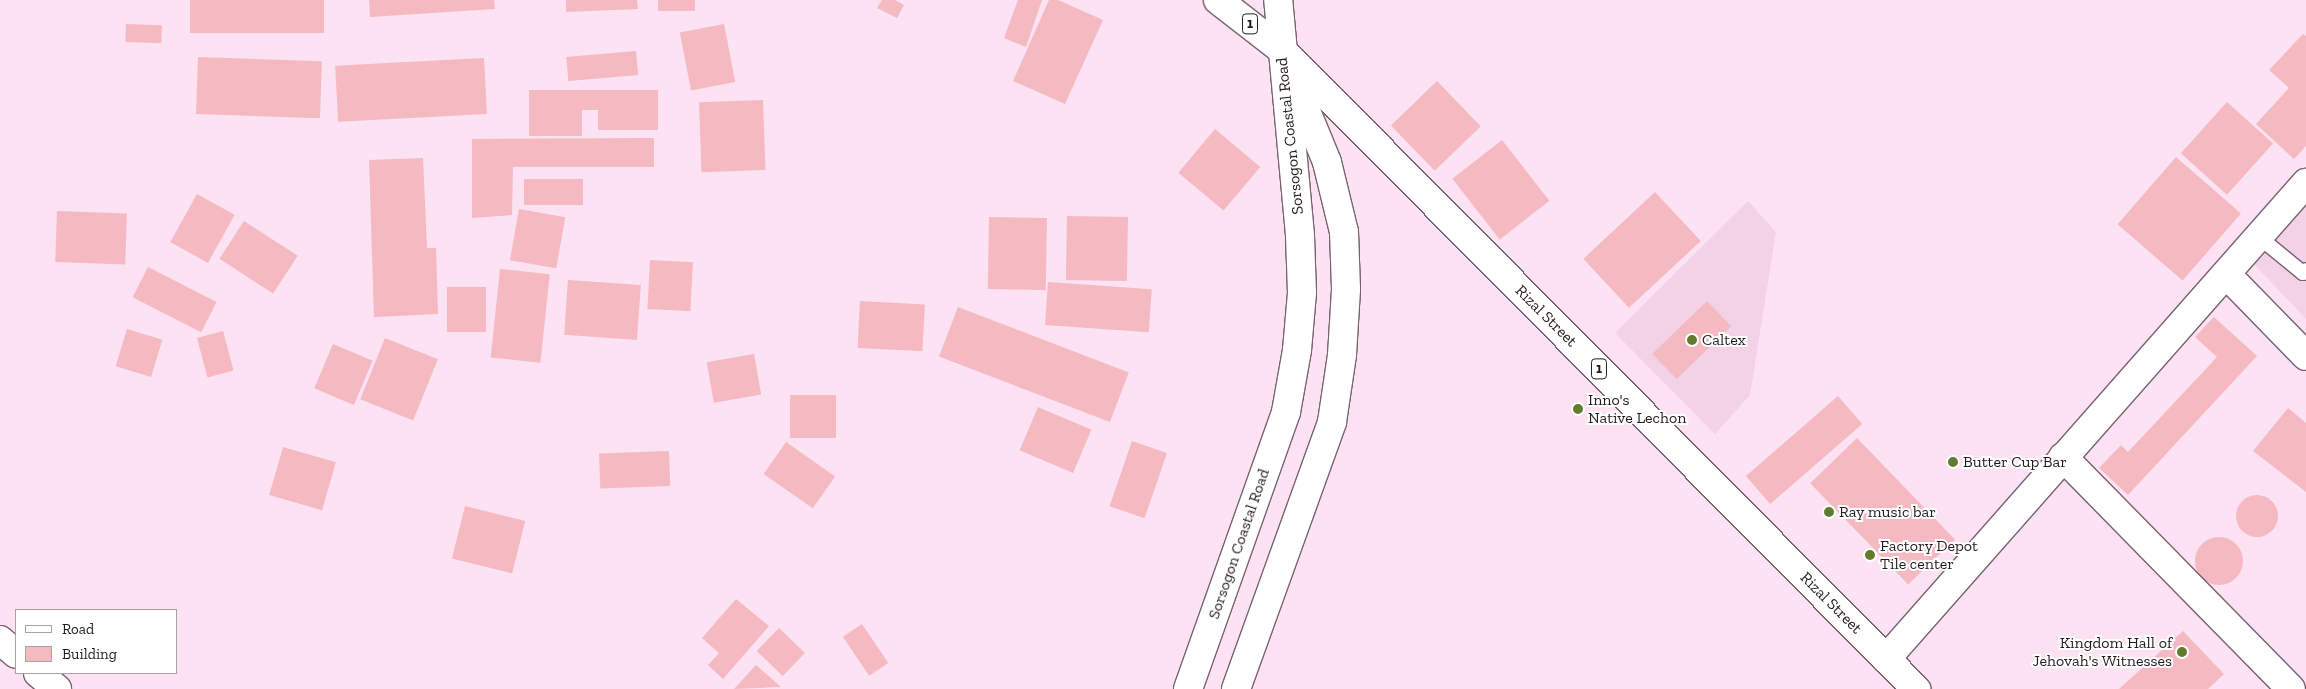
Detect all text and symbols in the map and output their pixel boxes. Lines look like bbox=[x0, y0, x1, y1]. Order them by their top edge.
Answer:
road number: 1 bbox=[1241, 12, 1259, 36]
street label: Sorsogon Coastal Road bbox=[1272, 57, 1308, 215]
street label: Rizal Street bbox=[1511, 281, 1581, 351]
place label: Caltex bbox=[1702, 330, 1746, 350]
marker: Caltex bbox=[1686, 334, 1698, 346]
road number: 1 bbox=[1590, 356, 1608, 382]
place label: Inno's Native Lechon bbox=[1588, 390, 1686, 428]
marker: Inno's Native Lechon bbox=[1572, 403, 1584, 415]
place label: Butter Cup Bar bbox=[1963, 452, 2067, 472]
marker: Butter Cup Bar bbox=[1947, 456, 1959, 468]
street label: Sorsogon Coastal Road bbox=[1204, 466, 1274, 622]
place label: Ray music bar bbox=[1839, 502, 1936, 522]
marker: Ray music bar bbox=[1823, 506, 1835, 518]
place label: Factory Depot Tile center bbox=[1880, 536, 1978, 574]
marker: Factory Depot Tile center bbox=[1864, 549, 1876, 561]
street label: Rizal Street bbox=[1796, 568, 1866, 638]
legend bbox=[15, 609, 178, 674]
text: Road bbox=[62, 620, 94, 638]
place label: Kingdom Hall of Jehovah's Witnesses bbox=[2032, 633, 2172, 671]
text: Building bbox=[62, 645, 117, 663]
marker: Kingdom Hall of Jehovah's Witnesses bbox=[2176, 646, 2188, 658]

